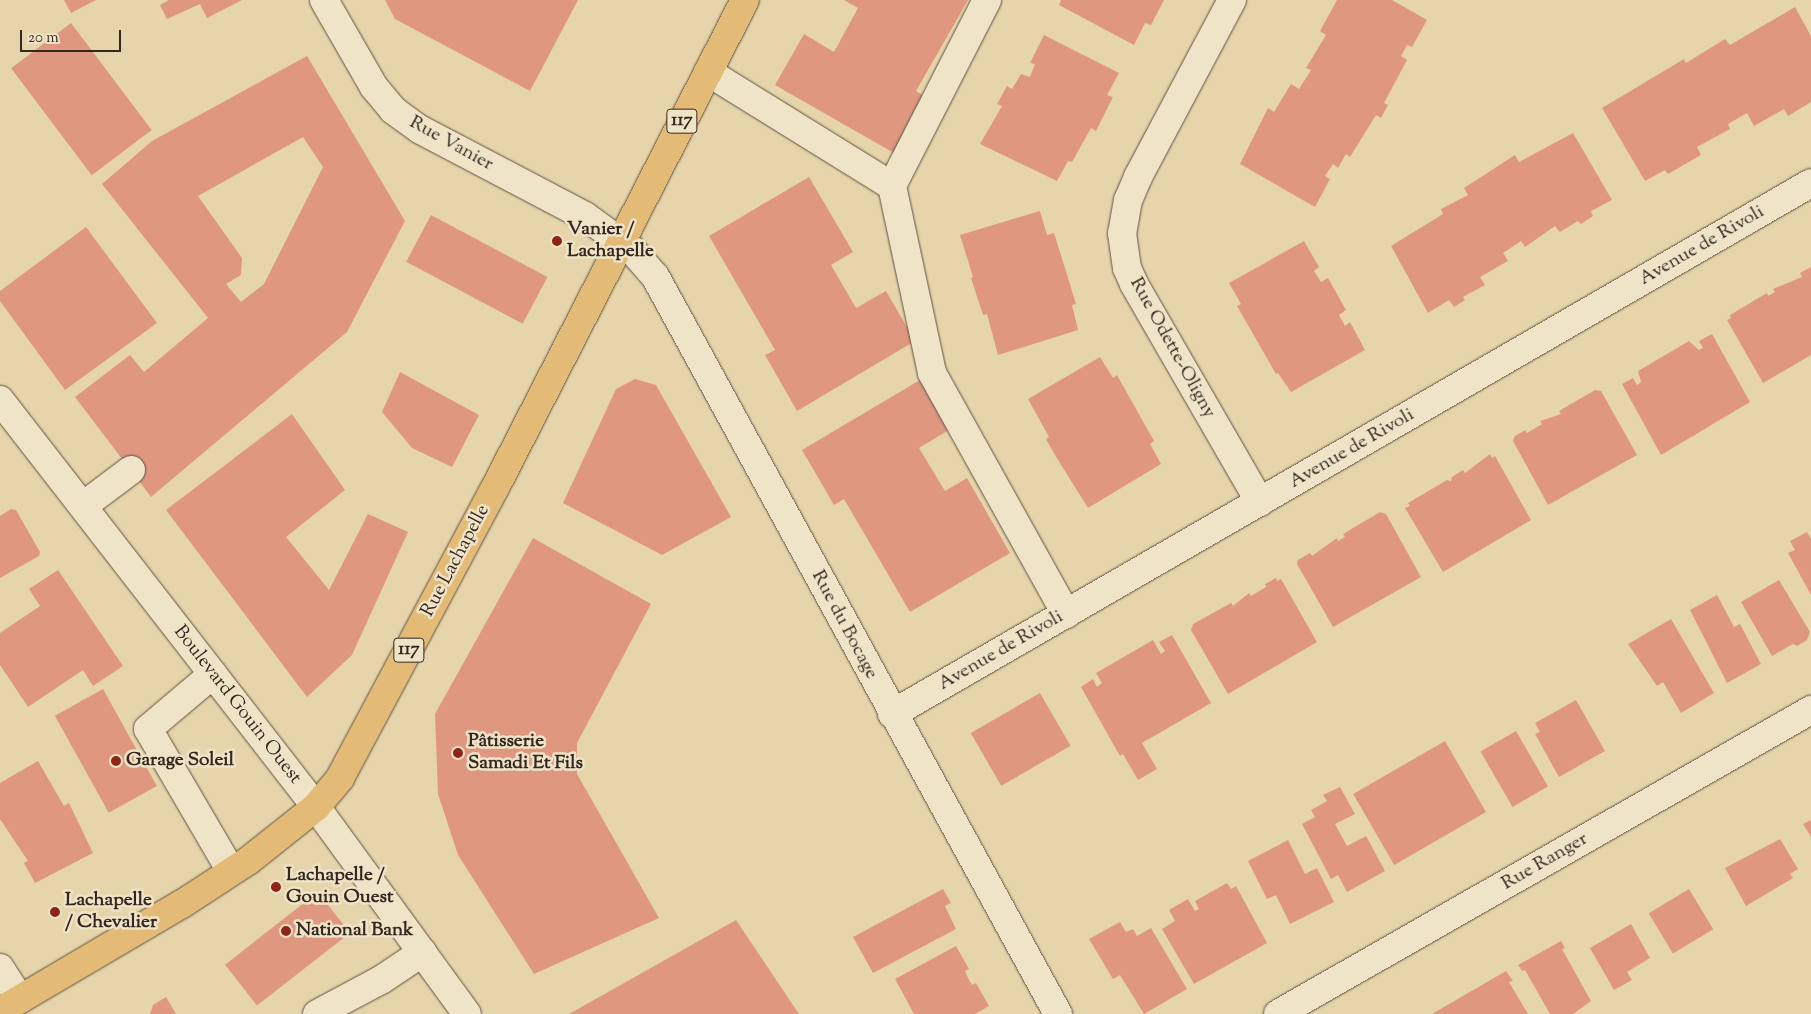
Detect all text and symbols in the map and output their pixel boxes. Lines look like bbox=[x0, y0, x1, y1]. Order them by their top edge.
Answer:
scale bar bbox=[22, 20, 124, 52]
text: 20 m bbox=[28, 28, 59, 49]
road number: 117 bbox=[666, 105, 698, 136]
street label: Rue Vanier bbox=[405, 112, 497, 176]
street label: Avenue de Rivoli bbox=[1636, 201, 1768, 291]
place label: Vanier / Lachapelle bbox=[567, 219, 654, 263]
marker: Vanier / Lachapelle bbox=[551, 235, 563, 247]
street label: Rue Odette-Oligny bbox=[1124, 274, 1220, 422]
street label: Avenue de Rivoli bbox=[1286, 404, 1418, 494]
street label: Rue Lachapelle bbox=[417, 501, 495, 621]
street label: Rue du Bocage bbox=[806, 567, 882, 683]
street label: Avenue de Rivoli bbox=[935, 606, 1067, 696]
street label: Boulevard Gouin Ouest bbox=[168, 621, 306, 789]
road number: 117 bbox=[393, 634, 425, 666]
place label: Pâtisserie Samadi Et Fils bbox=[468, 731, 583, 775]
marker: Pâtisserie Samadi Et Fils bbox=[452, 747, 464, 759]
place label: Garage Soleil bbox=[126, 750, 234, 772]
marker: Garage Soleil bbox=[110, 755, 122, 767]
street label: Rue Ranger bbox=[1498, 828, 1592, 896]
place label: Lachapelle / Gouin Ouest bbox=[286, 865, 394, 909]
marker: Lachapelle / Gouin Ouest bbox=[270, 881, 282, 893]
place label: Lachapelle / Chevalier bbox=[65, 890, 157, 934]
marker: Lachapelle / Chevalier bbox=[49, 906, 61, 918]
place label: National Bank bbox=[296, 920, 413, 942]
marker: National Bank bbox=[280, 925, 292, 937]

